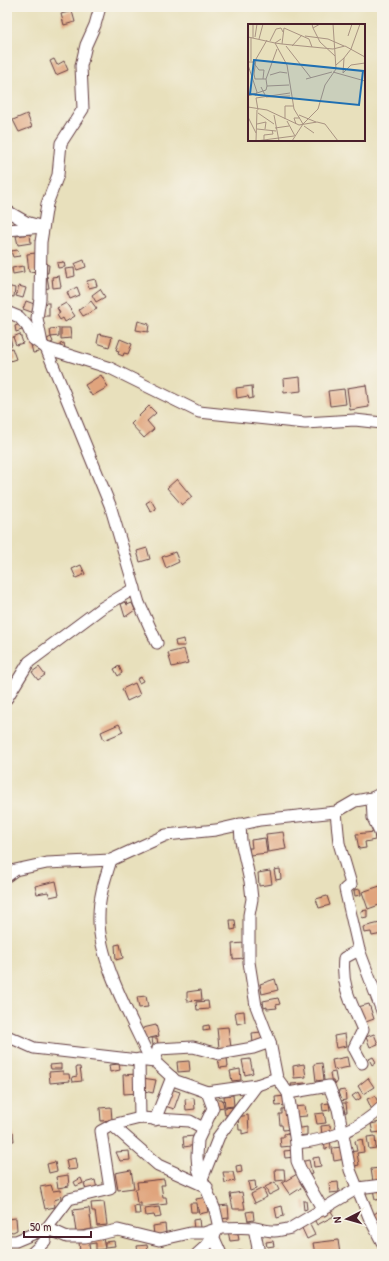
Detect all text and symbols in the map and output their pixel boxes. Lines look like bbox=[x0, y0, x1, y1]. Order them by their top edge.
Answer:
inset map bbox=[248, 24, 365, 141]
north arrow bbox=[327, 1199, 367, 1239]
scale bar bbox=[24, 1213, 91, 1239]
text: N bbox=[330, 1216, 344, 1224]
text: 50 m bbox=[30, 1218, 51, 1235]

